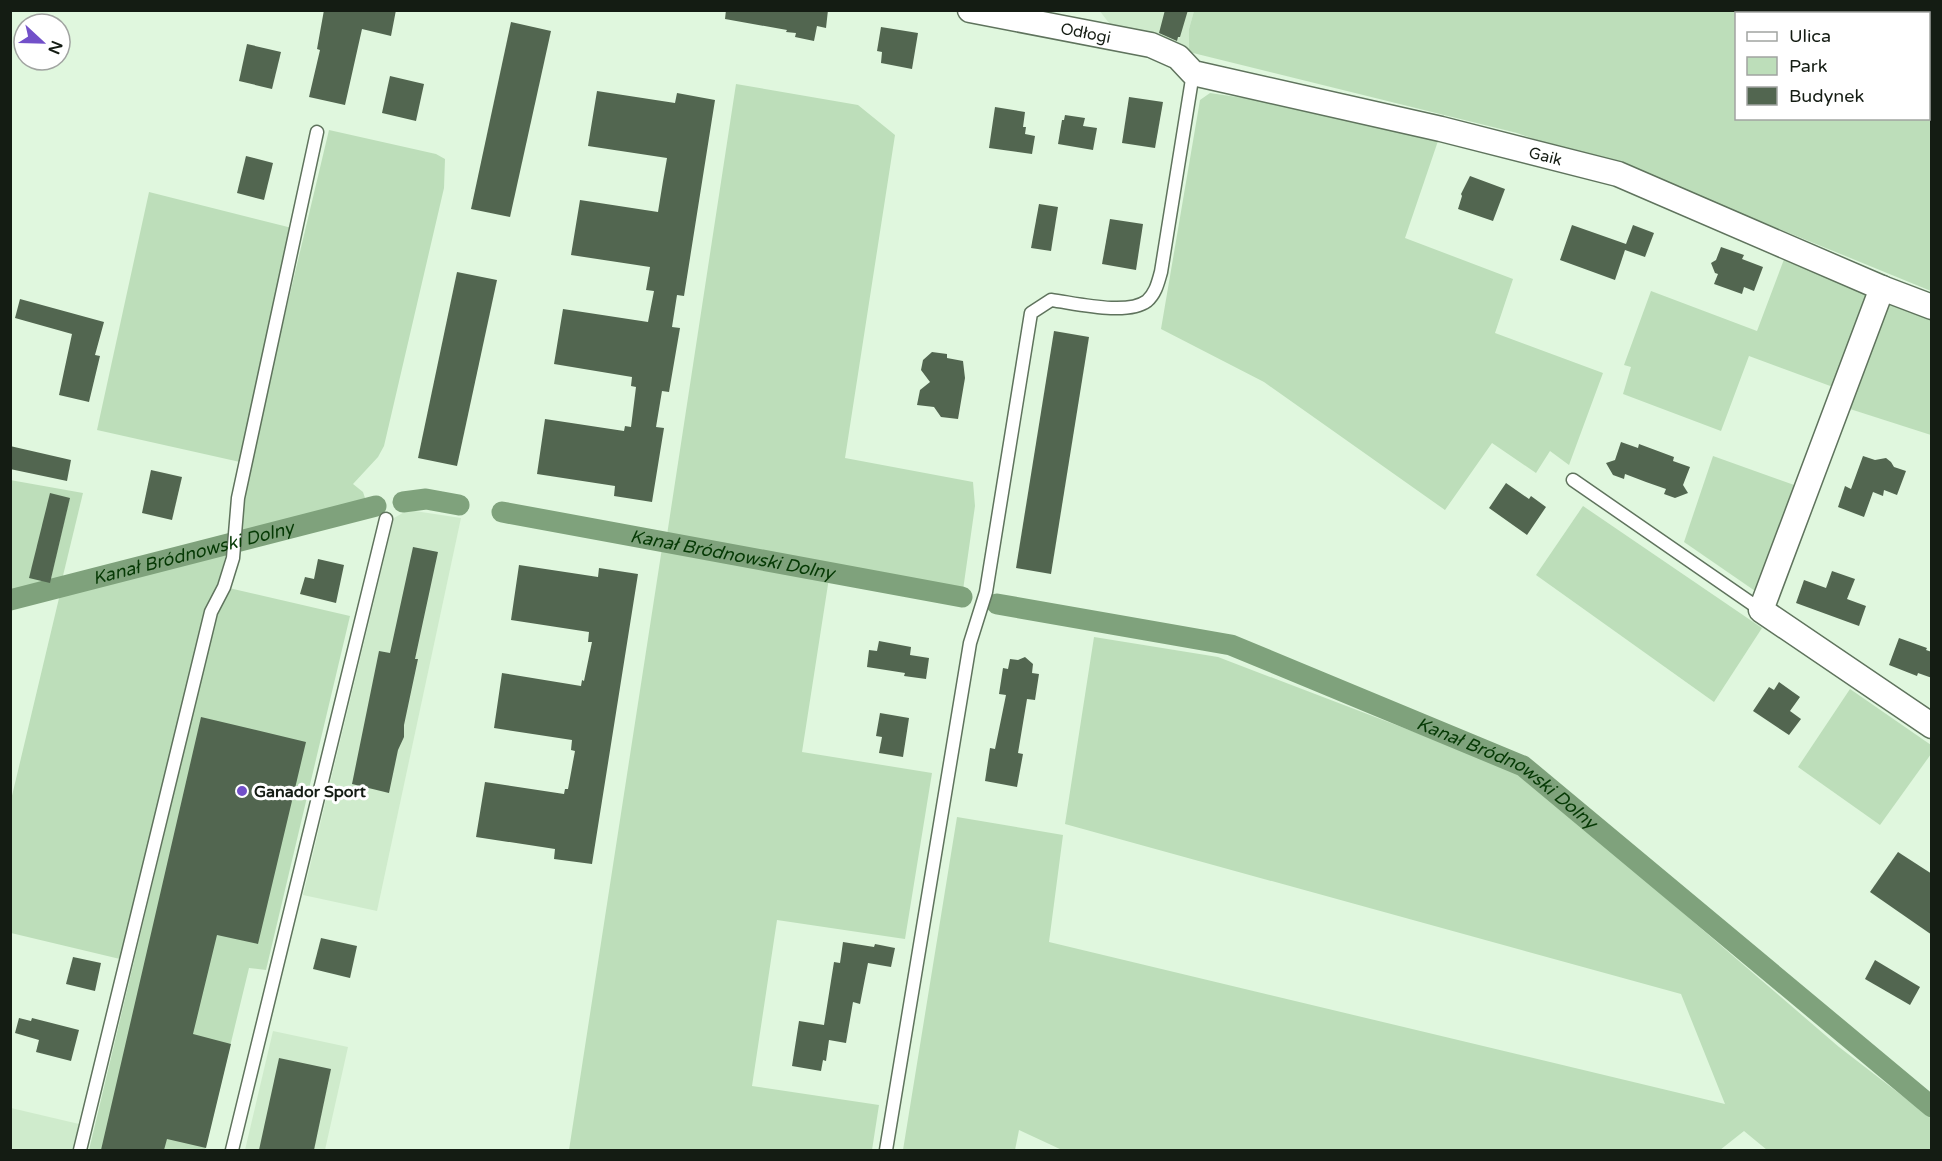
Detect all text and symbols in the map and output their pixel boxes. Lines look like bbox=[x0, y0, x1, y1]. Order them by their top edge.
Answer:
north arrow bbox=[12, 12, 72, 72]
legend bbox=[1735, 12, 1930, 120]
street label: Odłogi bbox=[1059, 19, 1112, 48]
text: Ulica bbox=[1789, 25, 1831, 47]
text: N bbox=[43, 38, 67, 57]
text: Park bbox=[1789, 55, 1828, 77]
text: Budynek bbox=[1789, 85, 1864, 107]
street label: Gaik bbox=[1526, 143, 1564, 170]
water label: Kanał Bródnowski Dolny bbox=[90, 516, 298, 589]
water label: Kanał Bródnowski Dolny bbox=[628, 525, 838, 585]
water label: Kanał Bródnowski Dolny bbox=[1413, 712, 1603, 835]
place label: Ganador Sport bbox=[254, 782, 367, 802]
marker: Ganador Sport bbox=[235, 784, 249, 798]

